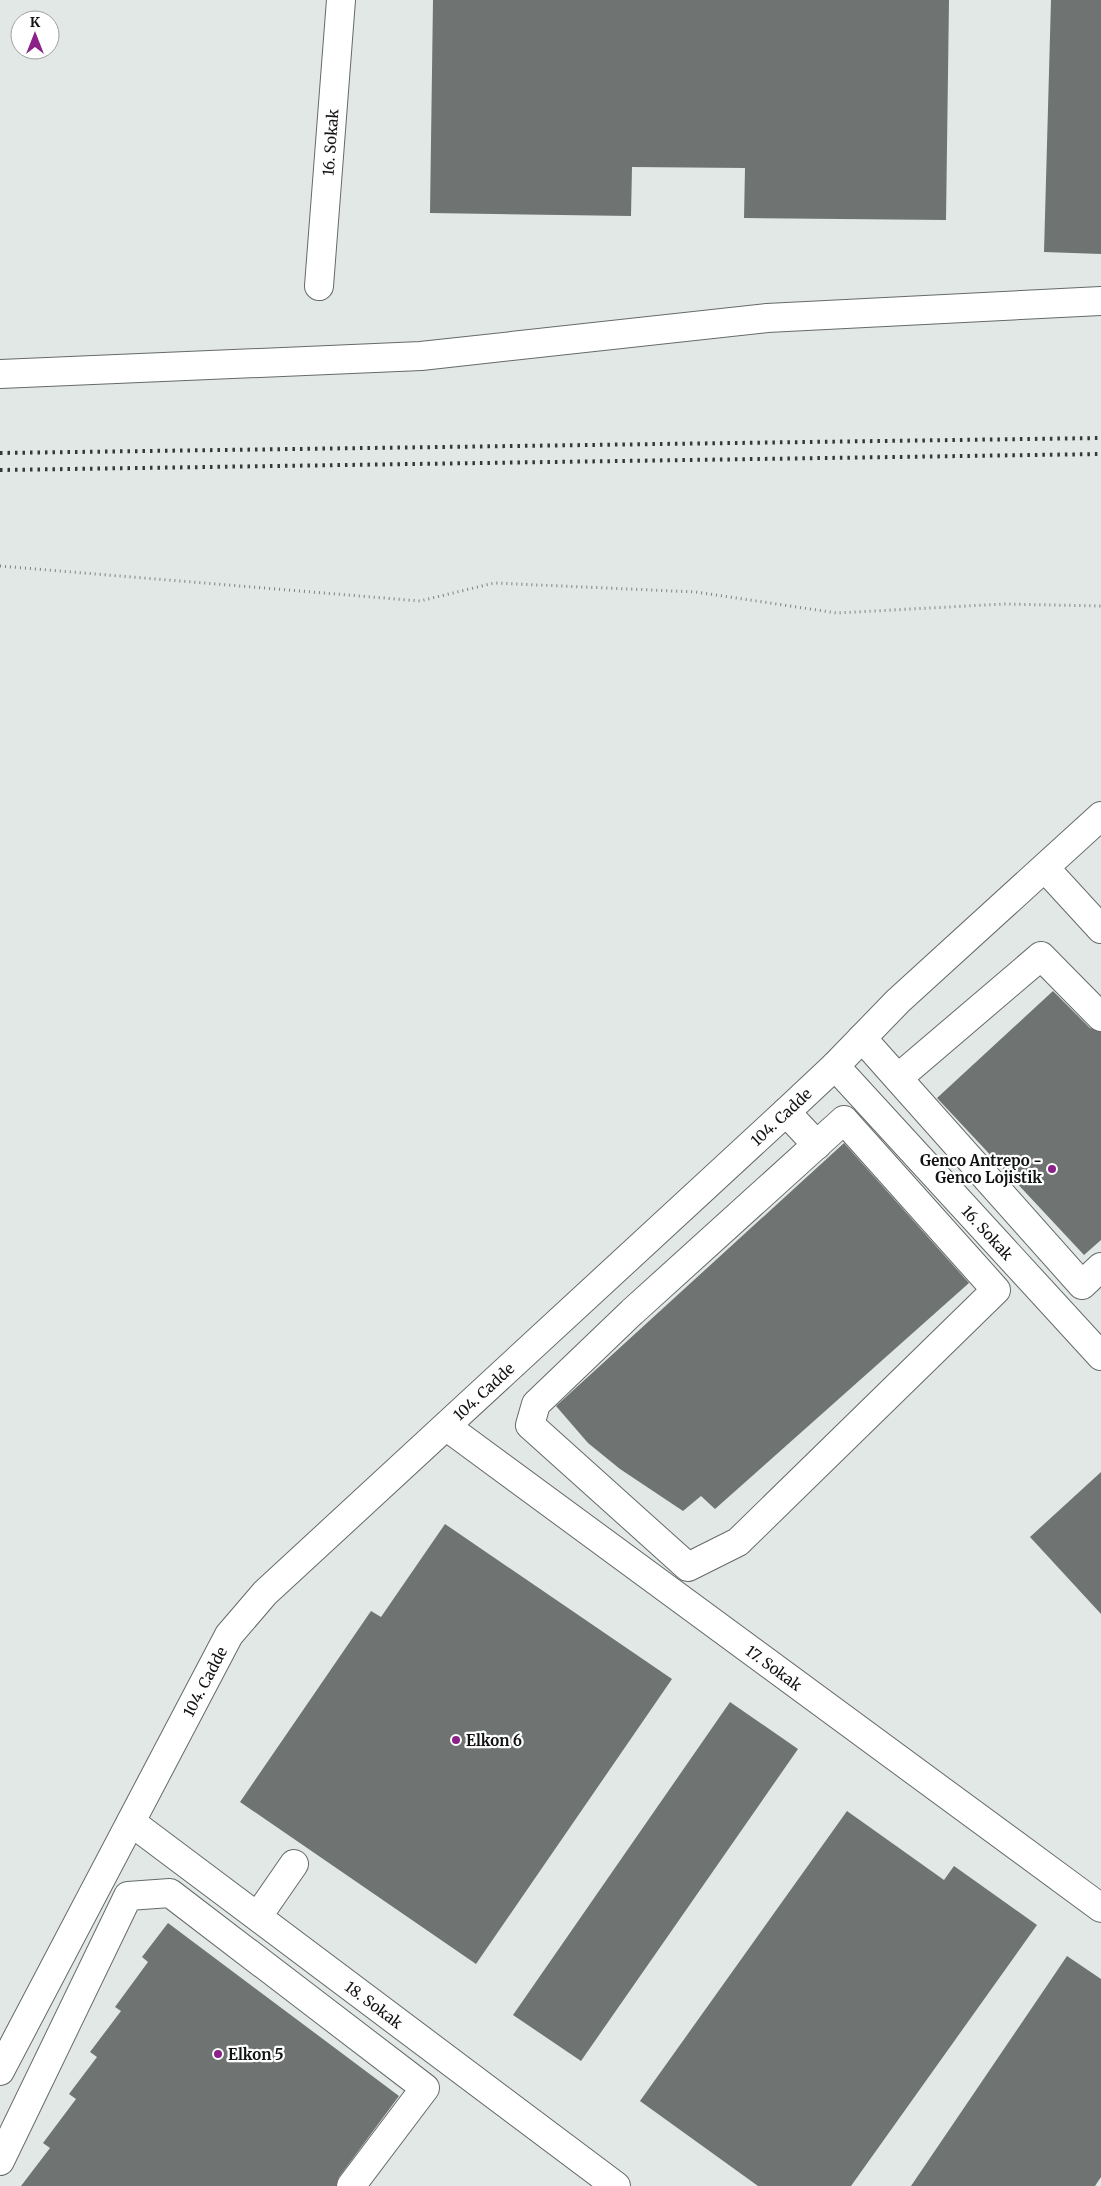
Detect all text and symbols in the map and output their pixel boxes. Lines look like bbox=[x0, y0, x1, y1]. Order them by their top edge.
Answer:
north arrow bbox=[10, 10, 60, 60]
text: K bbox=[30, 13, 41, 31]
street label: 16. Sokak bbox=[318, 108, 342, 177]
street label: 104. Cadde bbox=[747, 1084, 815, 1149]
place label: Genco Antrepo - Genco Lojistik bbox=[920, 1151, 1042, 1187]
marker: Genco Antrepo - Genco Lojistik bbox=[1046, 1163, 1058, 1175]
street label: 16. Sokak bbox=[958, 1201, 1018, 1264]
street label: 104. Cadde bbox=[449, 1358, 518, 1424]
street label: 17. Sokak bbox=[742, 1641, 806, 1695]
street label: 104. Cadde bbox=[178, 1643, 231, 1720]
place label: Elkon 6 bbox=[466, 1731, 522, 1750]
marker: Elkon 6 bbox=[450, 1734, 462, 1746]
street label: 18. Sokak bbox=[342, 1977, 407, 2033]
place label: Elkon 5 bbox=[228, 2045, 284, 2064]
marker: Elkon 5 bbox=[212, 2048, 224, 2060]

